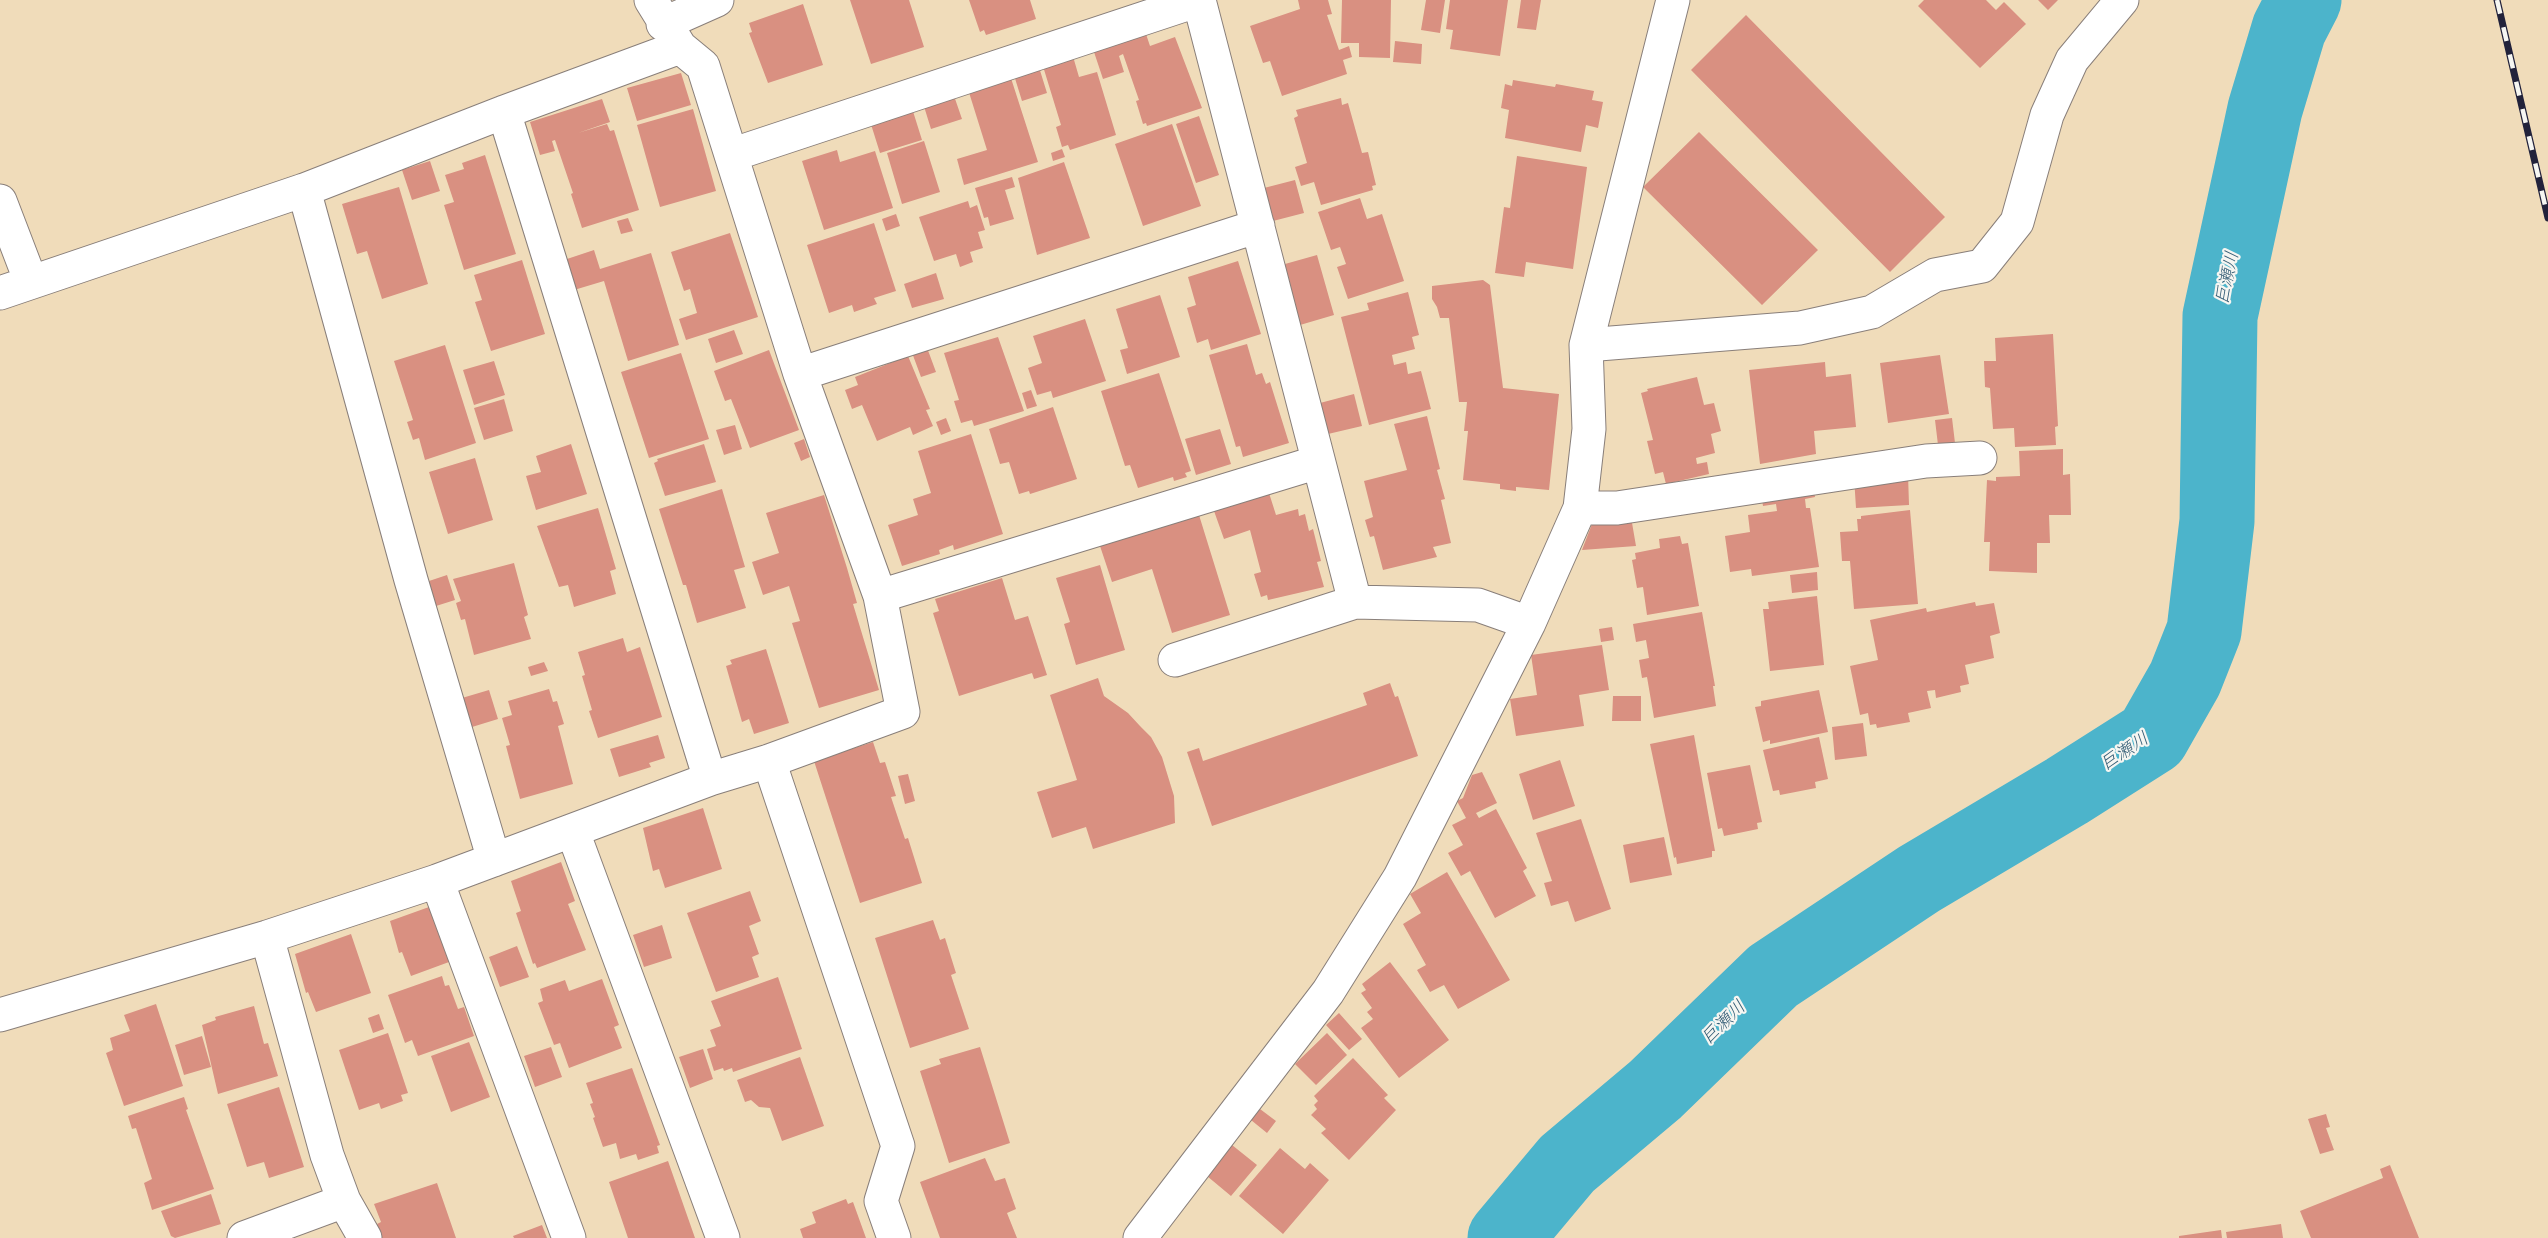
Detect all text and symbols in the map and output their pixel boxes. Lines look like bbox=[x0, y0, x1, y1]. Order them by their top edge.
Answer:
water label: 巨瀬川 bbox=[2212, 249, 2244, 307]
water label: 巨瀬川 bbox=[2096, 728, 2154, 776]
water label: 巨瀬川 bbox=[1697, 996, 1751, 1050]

